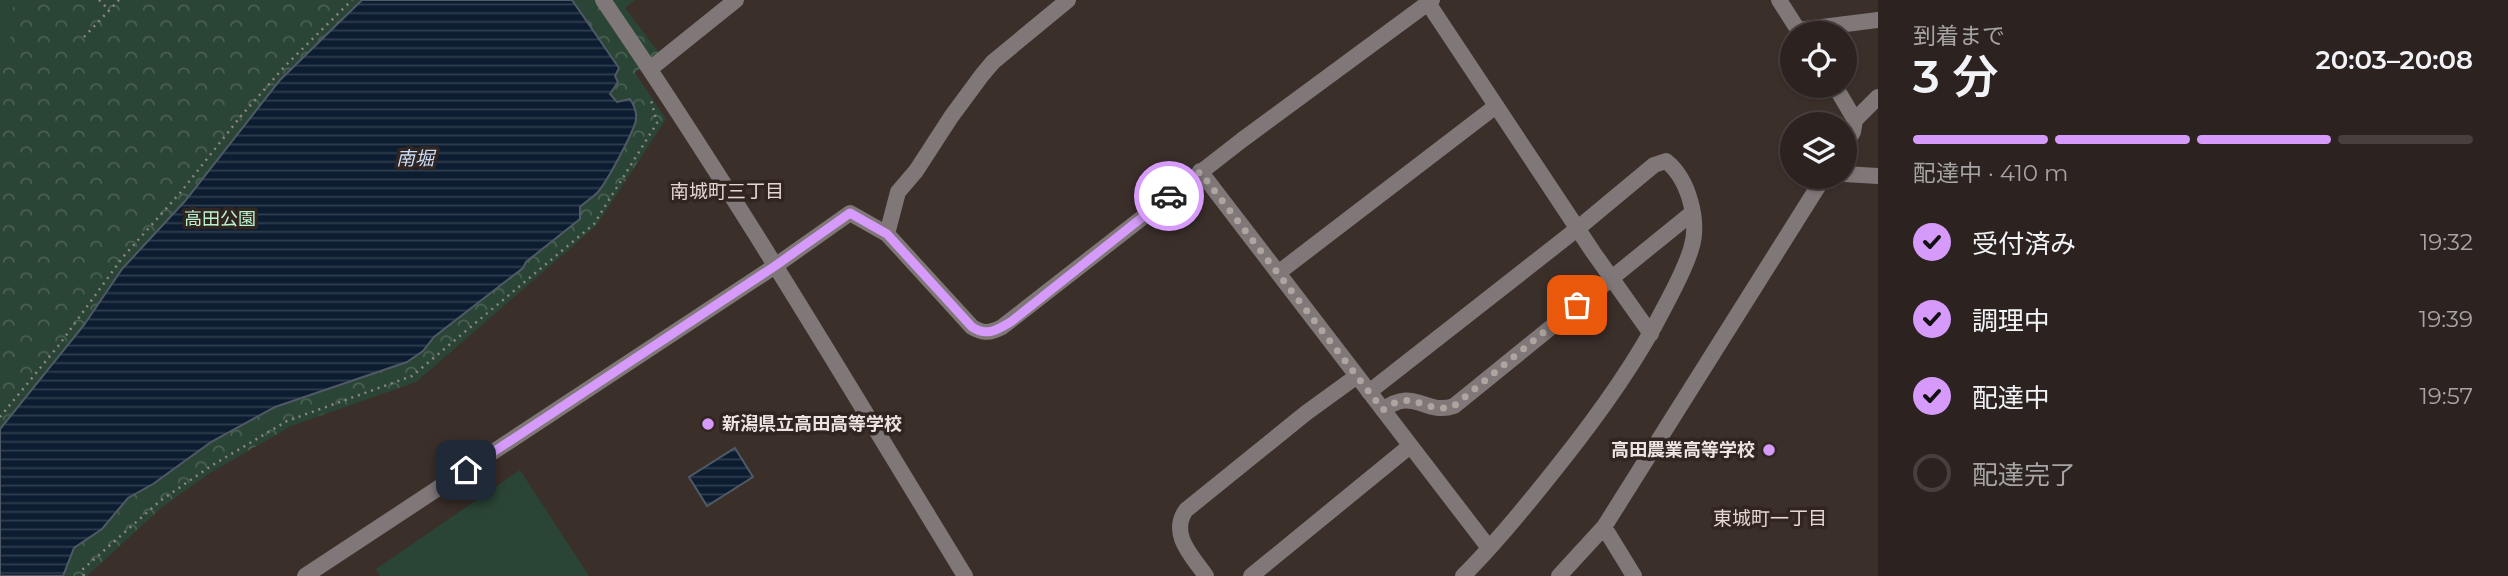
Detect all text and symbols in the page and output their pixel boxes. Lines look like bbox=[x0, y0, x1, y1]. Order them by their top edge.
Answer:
map controls bbox=[1780, 21, 1857, 189]
button: locate bbox=[1780, 21, 1857, 98]
text: 到着まで bbox=[1913, 22, 2005, 50]
text: 20:03–20:08 bbox=[2316, 44, 2473, 76]
text: 3 分 bbox=[1913, 48, 1998, 105]
button: layers bbox=[1780, 112, 1857, 189]
water label: 南堀 bbox=[396, 147, 437, 170]
text: 配達中 · 410 m bbox=[1913, 159, 2068, 187]
courier bbox=[1134, 161, 1204, 231]
icon: car bbox=[1150, 177, 1188, 215]
district label: 南城町三丁目 bbox=[670, 180, 784, 203]
park label: 高田公園 bbox=[184, 208, 256, 230]
icon: check bbox=[1913, 223, 1951, 261]
text: 受付済み bbox=[1972, 228, 2076, 260]
text: 19:32 bbox=[2420, 228, 2473, 256]
pin bbox=[1547, 275, 1607, 335]
icon: bag bbox=[1558, 286, 1596, 324]
icon: check bbox=[1913, 300, 1951, 338]
text: 調理中 bbox=[1972, 305, 2050, 337]
text: 19:39 bbox=[2419, 305, 2473, 333]
icon: check bbox=[1913, 377, 1951, 415]
text: 配達中 bbox=[1972, 382, 2050, 414]
text: 19:57 bbox=[2420, 382, 2473, 410]
place label: 新潟県立高田高等学校 bbox=[722, 413, 902, 435]
marker: 新潟県立高田高等学校 bbox=[700, 416, 716, 432]
place label: 高田農業高等学校 bbox=[1611, 439, 1755, 461]
pin bbox=[436, 440, 496, 500]
marker: 高田農業高等学校 bbox=[1761, 442, 1777, 458]
icon: home bbox=[447, 451, 485, 489]
text: 配達完了 bbox=[1972, 459, 2076, 491]
district label: 東城町一丁目 bbox=[1713, 507, 1827, 530]

